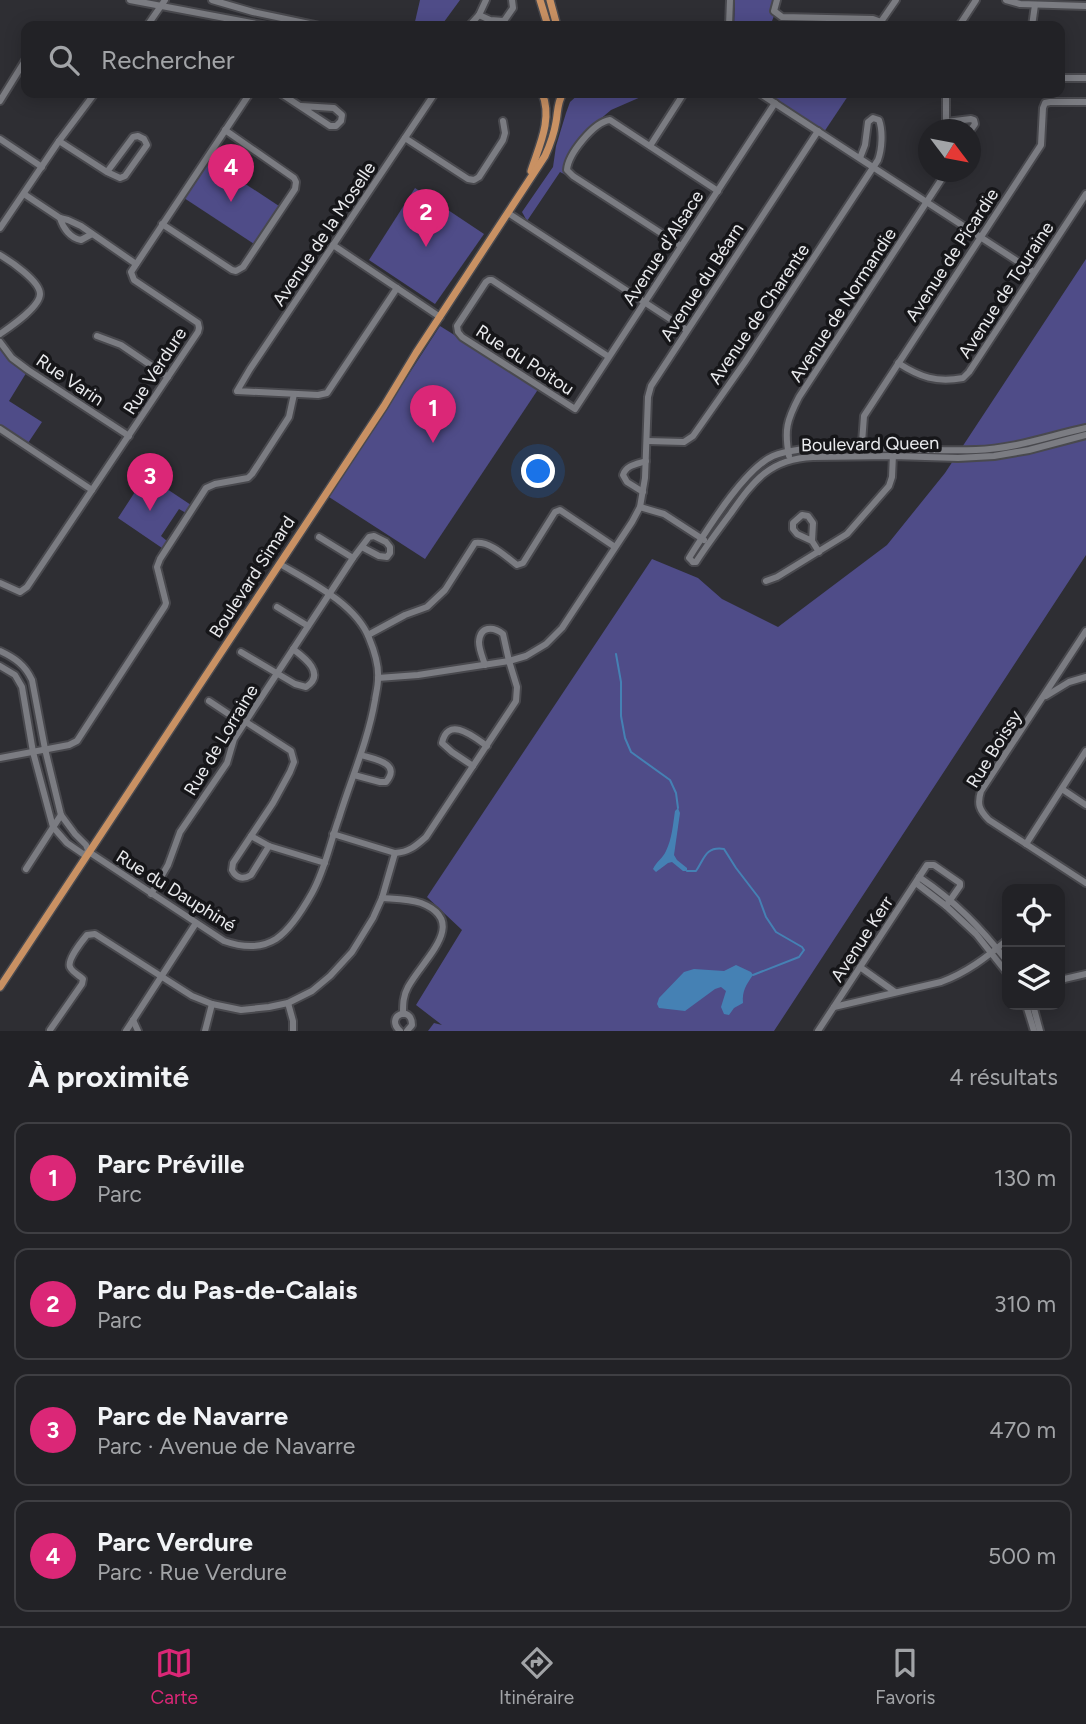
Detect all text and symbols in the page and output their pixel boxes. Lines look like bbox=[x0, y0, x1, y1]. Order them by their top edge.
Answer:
search box bbox=[21, 21, 1065, 98]
icon: search bbox=[45, 41, 83, 79]
text: Rechercher bbox=[101, 44, 235, 76]
north arrow bbox=[918, 119, 981, 182]
pin: 4 bbox=[208, 144, 254, 202]
street label: Avenue de la Moselle bbox=[268, 158, 381, 310]
street label: Avenue de Picardie bbox=[901, 184, 1003, 326]
street label: Avenue d'Alsace bbox=[618, 186, 708, 310]
pin: 2 bbox=[403, 189, 449, 247]
street label: Avenue de Touraine bbox=[954, 217, 1059, 363]
street label: Avenue du Béarn bbox=[656, 219, 748, 345]
street label: Avenue de Normandie bbox=[785, 224, 901, 386]
street label: Avenue de Charente bbox=[704, 239, 814, 389]
street label: Rue du Poitou bbox=[472, 320, 578, 400]
street label: Rue Verdure bbox=[119, 323, 191, 419]
street label: Rue Varin bbox=[32, 349, 108, 411]
pin: 1 bbox=[410, 385, 456, 443]
street label: Boulevard Queen bbox=[801, 432, 939, 456]
pin: 3 bbox=[127, 453, 173, 511]
your location bbox=[521, 454, 555, 488]
street label: Boulevard Simard bbox=[204, 512, 300, 642]
street label: Rue de Lorraine bbox=[179, 680, 263, 799]
street label: Rue Boissy bbox=[962, 706, 1027, 792]
street label: Rue du Dauphiné bbox=[112, 845, 240, 937]
map controls bbox=[1002, 884, 1065, 1010]
button: locate bbox=[1002, 884, 1065, 947]
street label: Avenue Kerr bbox=[826, 892, 898, 986]
button: layers bbox=[1002, 947, 1065, 1010]
text: À proximité bbox=[28, 1058, 189, 1095]
text: 4 résultats bbox=[949, 1063, 1058, 1091]
text: Parc Préville bbox=[97, 1148, 244, 1180]
text: 1 bbox=[48, 1164, 58, 1192]
text: 130 m bbox=[994, 1164, 1056, 1192]
text: Parc bbox=[97, 1180, 142, 1208]
text: Parc du Pas-de-Calais bbox=[97, 1274, 357, 1306]
text: 2 bbox=[46, 1290, 60, 1318]
text: 310 m bbox=[994, 1290, 1056, 1318]
text: Parc bbox=[97, 1306, 142, 1334]
text: Parc de Navarre bbox=[97, 1400, 288, 1432]
text: 3 bbox=[47, 1416, 59, 1444]
text: 470 m bbox=[989, 1416, 1056, 1444]
text: Parc · Avenue de Navarre bbox=[97, 1432, 355, 1460]
text: Parc Verdure bbox=[97, 1526, 253, 1558]
text: 4 bbox=[46, 1542, 60, 1570]
text: 500 m bbox=[988, 1542, 1056, 1570]
text: Parc · Rue Verdure bbox=[97, 1558, 287, 1586]
tab: Carte bbox=[151, 1644, 198, 1709]
tab: Itinéraire bbox=[499, 1644, 574, 1709]
tab: Favoris bbox=[875, 1644, 935, 1709]

